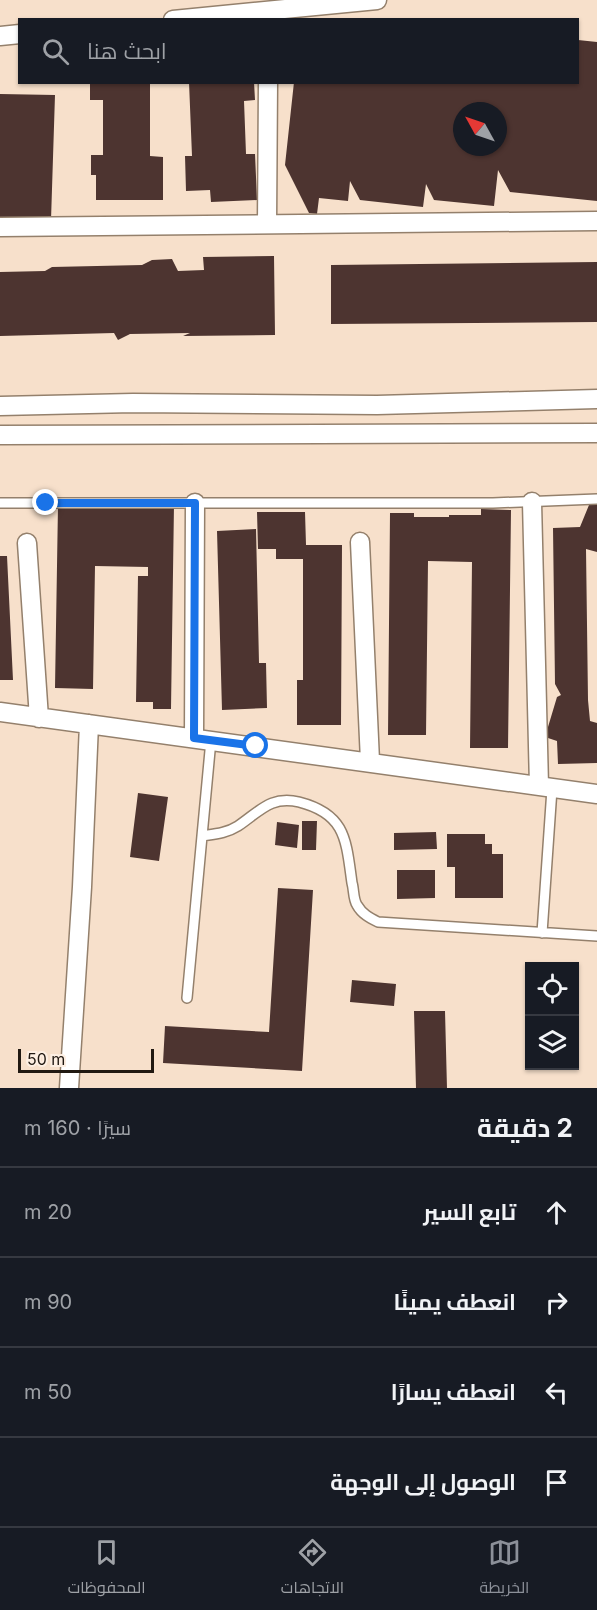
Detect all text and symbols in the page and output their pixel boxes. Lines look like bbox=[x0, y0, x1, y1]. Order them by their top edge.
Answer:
search box bbox=[18, 18, 579, 84]
icon: search bbox=[39, 35, 72, 68]
text: ابحث هنا bbox=[87, 38, 167, 64]
north arrow bbox=[453, 102, 507, 156]
route end bbox=[32, 489, 58, 515]
route start bbox=[242, 732, 268, 758]
map controls bbox=[525, 962, 579, 1070]
button: locate bbox=[525, 962, 579, 1016]
button: layers bbox=[525, 1016, 579, 1070]
scale bar bbox=[18, 1046, 154, 1074]
text: 50 m bbox=[27, 1049, 65, 1069]
text: 2 دقيقة bbox=[477, 1112, 573, 1143]
text: سيرًا · 160 m bbox=[24, 1116, 131, 1140]
icon: ahead bbox=[540, 1196, 573, 1229]
text: تابع السير bbox=[423, 1199, 516, 1225]
text: 20 m bbox=[24, 1200, 72, 1224]
icon: right bbox=[540, 1286, 573, 1319]
text: انعطف يمينًا bbox=[394, 1289, 516, 1315]
text: 90 m bbox=[24, 1290, 72, 1314]
icon: left bbox=[540, 1376, 573, 1409]
text: انعطف يسارًا bbox=[391, 1379, 516, 1405]
text: 50 m bbox=[24, 1380, 72, 1404]
icon: arrive bbox=[540, 1466, 573, 1499]
text: الوصول إلى الوجهة bbox=[330, 1469, 516, 1495]
tab: المحفوظات bbox=[68, 1536, 146, 1602]
tab: الاتجاهات bbox=[281, 1536, 344, 1602]
tab: الخريطة bbox=[479, 1536, 529, 1602]

